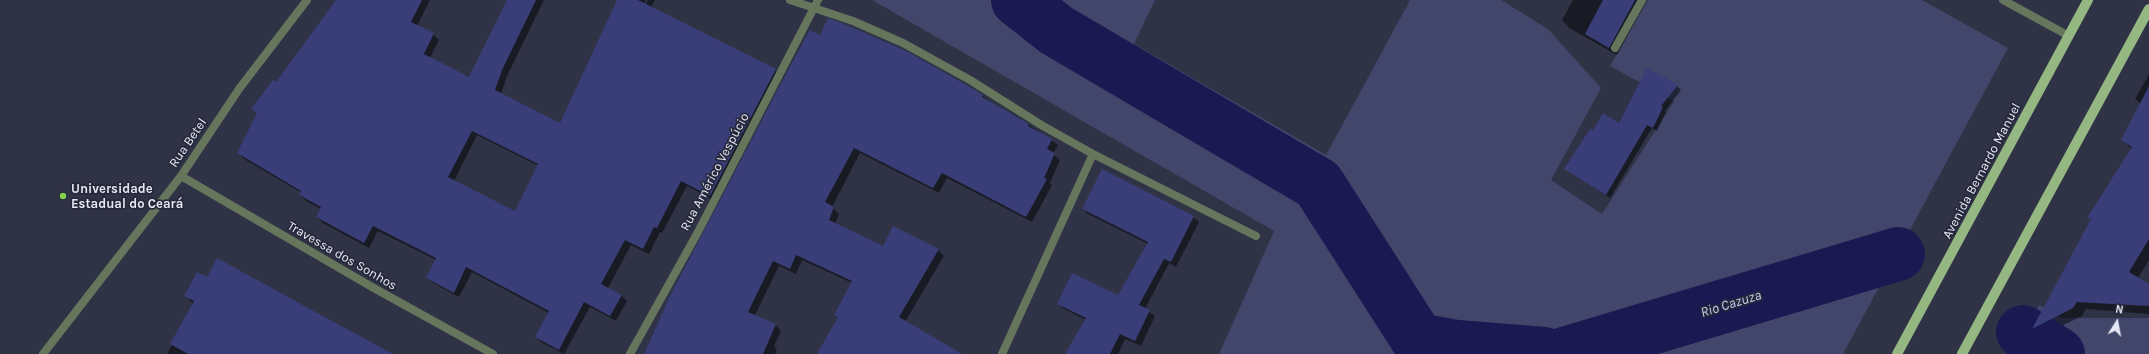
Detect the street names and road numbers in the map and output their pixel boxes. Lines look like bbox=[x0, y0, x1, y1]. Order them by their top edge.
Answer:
street label: Avenida Bernardo Manuel bbox=[1940, 101, 2024, 241]
street label: Rua Américo Vespúcio bbox=[677, 110, 753, 234]
street label: Rua Betel bbox=[166, 115, 210, 171]
street label: Travessa dos Sonhos bbox=[284, 218, 400, 294]

